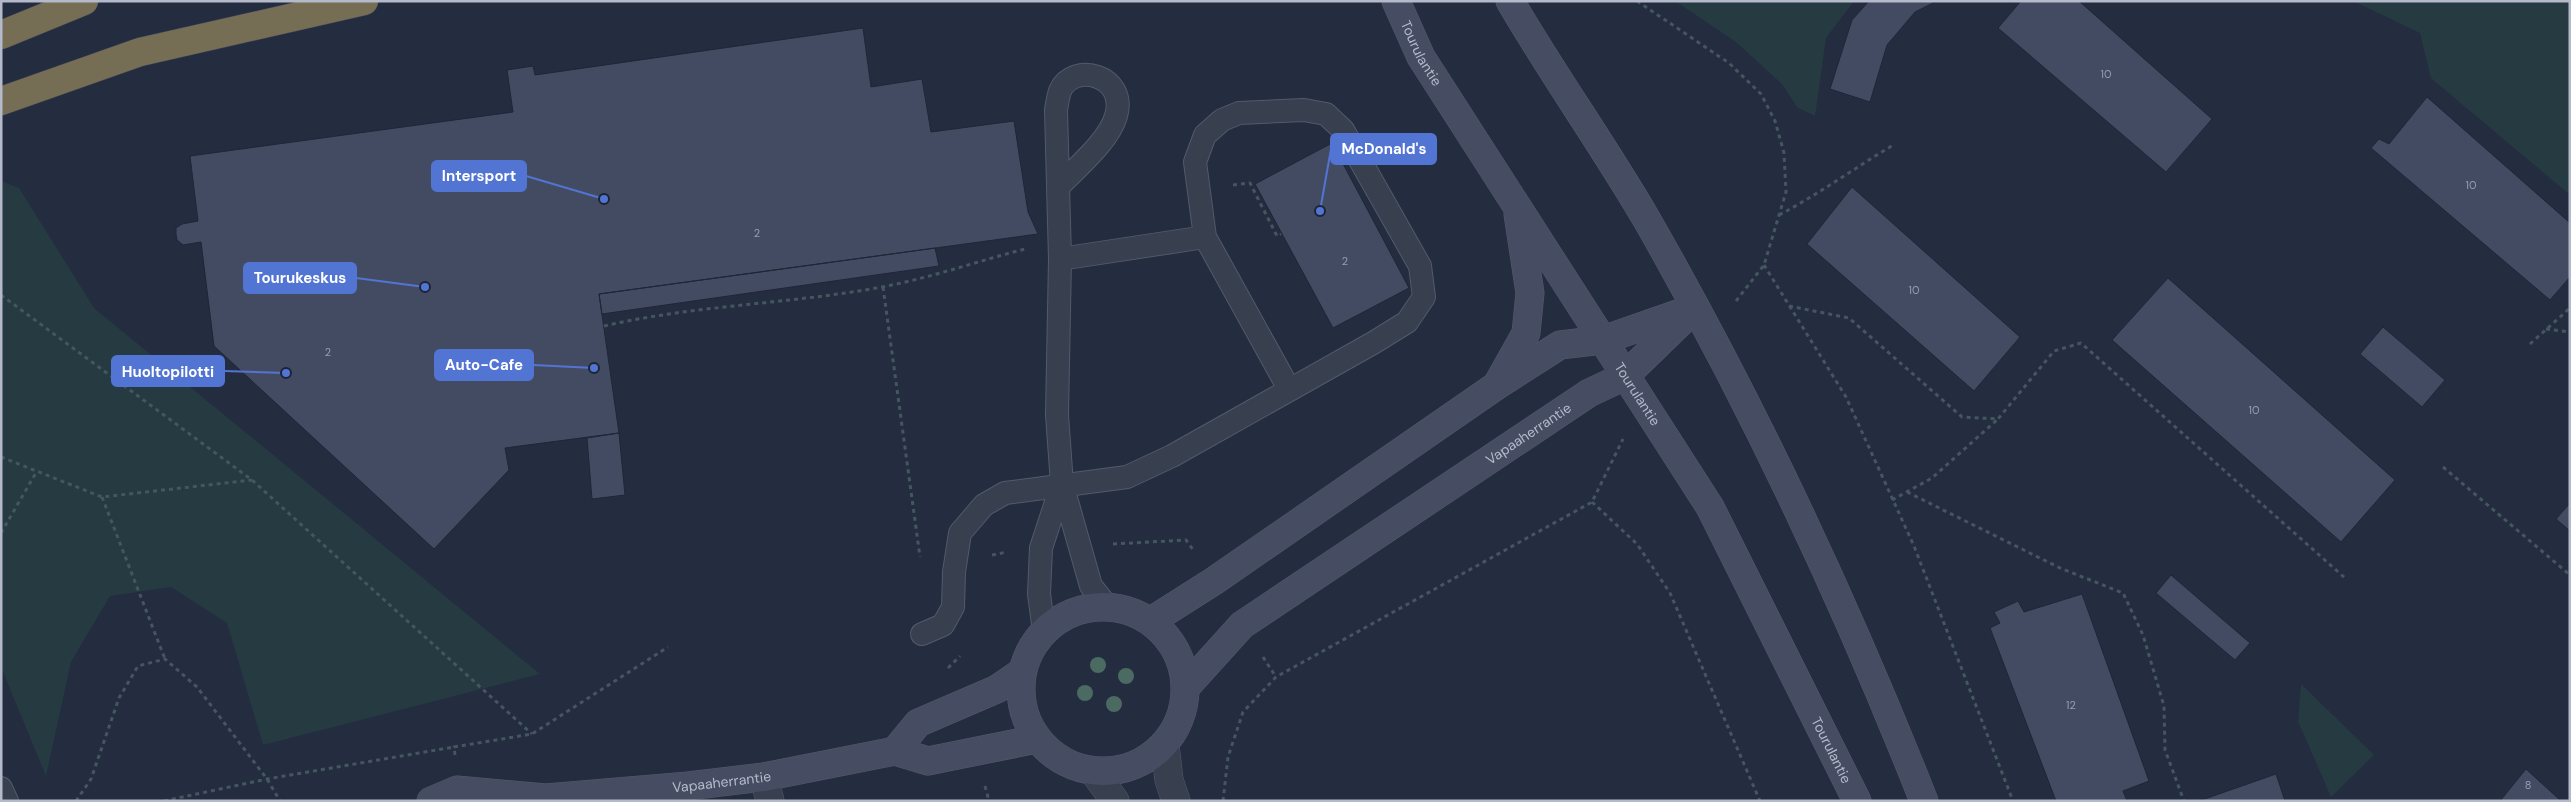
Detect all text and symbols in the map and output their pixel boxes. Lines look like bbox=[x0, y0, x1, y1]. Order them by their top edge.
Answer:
street label: Tourulantie bbox=[1397, 18, 1446, 89]
house number: 10 bbox=[2101, 67, 2111, 81]
callout: McDonald's bbox=[1331, 134, 1436, 164]
text: McDonald's bbox=[1342, 139, 1426, 159]
callout: Intersport bbox=[432, 161, 526, 191]
text: Intersport bbox=[442, 166, 516, 186]
house number: 10 bbox=[2466, 178, 2476, 192]
house number: 2 bbox=[754, 226, 760, 240]
house number: 2 bbox=[1342, 254, 1348, 268]
callout: Tourukeskus bbox=[244, 263, 356, 293]
text: Tourukeskus bbox=[254, 268, 346, 288]
house number: 10 bbox=[1909, 283, 1919, 297]
house number: 2 bbox=[325, 345, 331, 359]
callout: Auto-Cafe bbox=[435, 350, 533, 380]
text: Auto-Cafe bbox=[445, 355, 523, 375]
callout: Huoltopilotti bbox=[112, 356, 224, 386]
street label: Tourulantie bbox=[1611, 359, 1665, 429]
text: Huoltopilotti bbox=[122, 362, 214, 382]
street label: Vapaaherrantie bbox=[1482, 398, 1575, 469]
house number: 10 bbox=[2249, 403, 2259, 417]
house number: 12 bbox=[2066, 698, 2076, 712]
street label: Tourulantie bbox=[1807, 714, 1856, 786]
street label: Vapaaherrantie bbox=[672, 767, 773, 796]
house number: 8 bbox=[2525, 778, 2531, 792]

